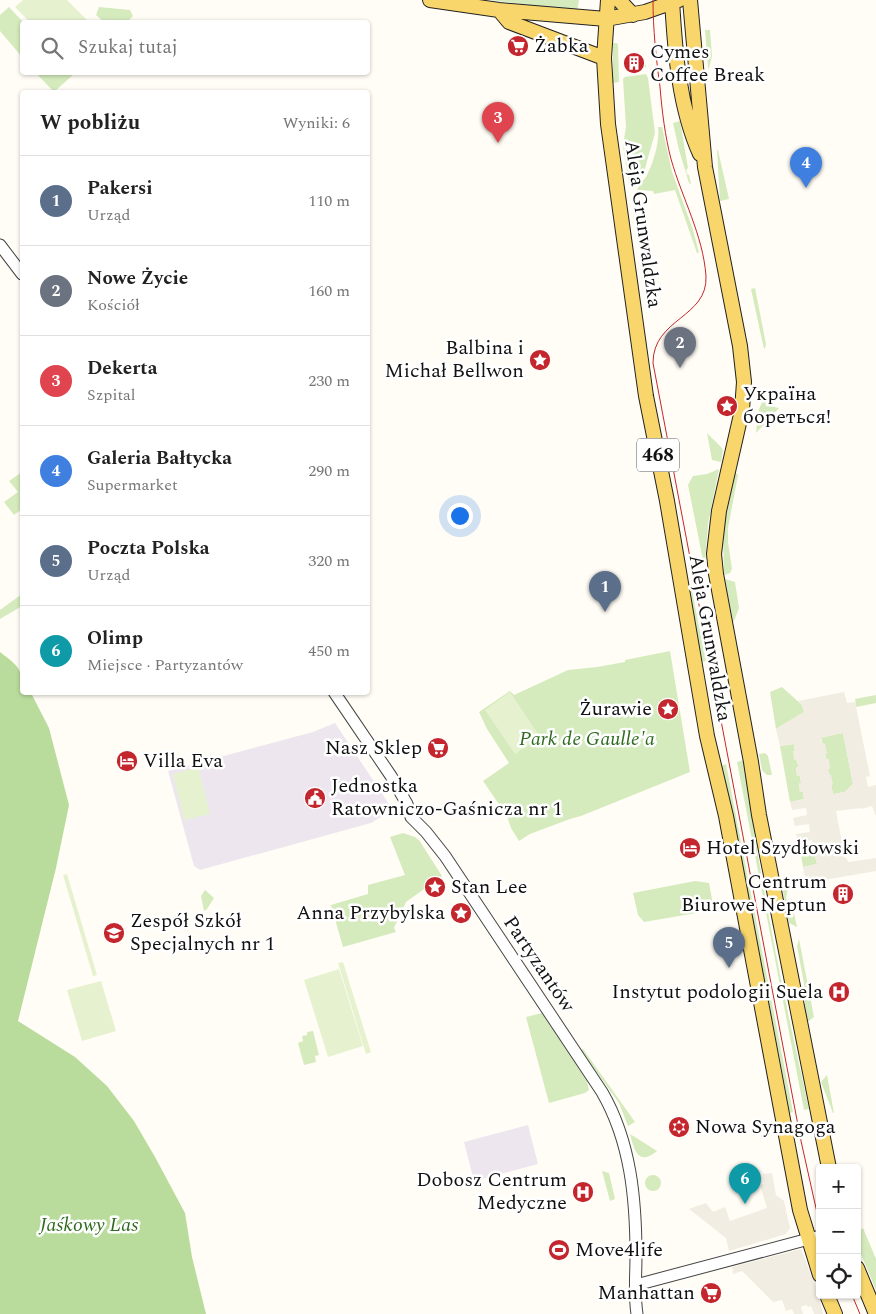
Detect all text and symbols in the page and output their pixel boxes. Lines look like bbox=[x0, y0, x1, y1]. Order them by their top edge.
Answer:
search box bbox=[20, 20, 370, 75]
place label: Żabka bbox=[534, 31, 589, 61]
text: Szukaj tutaj bbox=[78, 33, 178, 62]
icon: search bbox=[38, 34, 66, 62]
supermarket icon: Żabka bbox=[506, 34, 530, 58]
place label: Cymes Coffee Break bbox=[650, 37, 765, 90]
building icon: Cymes Coffee Break bbox=[622, 51, 646, 75]
pin: 3 bbox=[482, 102, 514, 143]
text: W pobliżu bbox=[40, 107, 140, 139]
text: Wyniki: 6 bbox=[283, 111, 350, 135]
street label: Aleja Grunwaldzka bbox=[616, 138, 670, 310]
pin: 4 bbox=[790, 147, 822, 188]
text: Pakersi bbox=[87, 174, 153, 203]
text: 1 bbox=[52, 189, 60, 213]
text: 110 m bbox=[308, 189, 350, 213]
text: Urząd bbox=[87, 203, 130, 227]
text: Nowe Życie bbox=[87, 264, 188, 293]
text: 2 bbox=[52, 279, 60, 303]
text: 160 m bbox=[308, 279, 350, 303]
text: Kościół bbox=[87, 293, 140, 317]
pin: 2 bbox=[664, 327, 696, 368]
place label: Balbina i Michał Bellwon bbox=[385, 333, 524, 386]
place icon: Balbina i Michał Bellwon bbox=[528, 348, 552, 372]
text: Dekerta bbox=[87, 354, 157, 383]
text: 3 bbox=[52, 369, 60, 393]
text: 230 m bbox=[308, 369, 350, 393]
place label: Україна бореться! bbox=[743, 379, 831, 432]
text: Szpital bbox=[87, 383, 136, 407]
place icon: Україна бореться! bbox=[715, 394, 739, 418]
road number: 468 bbox=[637, 438, 679, 472]
text: Galeria Bałtycka bbox=[87, 444, 232, 473]
text: 4 bbox=[52, 459, 60, 483]
text: 290 m bbox=[308, 459, 350, 483]
text: Supermarket bbox=[87, 473, 178, 497]
your location bbox=[447, 503, 473, 529]
text: Poczta Polska bbox=[87, 534, 210, 563]
text: 5 bbox=[52, 549, 60, 573]
text: 320 m bbox=[308, 549, 350, 573]
street label: Aleja Grunwaldzka bbox=[681, 552, 740, 724]
text: Urząd bbox=[87, 563, 130, 587]
pin: 1 bbox=[589, 571, 621, 612]
text: Olimp bbox=[87, 624, 143, 653]
text: 6 bbox=[52, 639, 60, 663]
text: 450 m bbox=[308, 639, 350, 663]
text: Miejsce · Partyzantów bbox=[87, 653, 243, 677]
place label: Żurawie bbox=[579, 694, 652, 724]
place icon: Żurawie bbox=[656, 697, 680, 721]
park label: Park de Gaulle'a bbox=[519, 724, 655, 754]
place label: Nasz Sklep bbox=[325, 733, 422, 763]
supermarket icon: Nasz Sklep bbox=[426, 736, 450, 760]
place label: Villa Eva bbox=[143, 746, 223, 776]
hotel icon: Villa Eva bbox=[115, 749, 139, 773]
place label: Jednostka Ratowniczo-Gaśnicza nr 1 bbox=[331, 771, 563, 824]
public building icon: Jednostka Ratowniczo-Gaśnicza nr 1 bbox=[303, 786, 327, 810]
place label: Hotel Szydłowski bbox=[706, 833, 859, 863]
hotel icon: Hotel Szydłowski bbox=[678, 836, 702, 860]
place label: Centrum Biurowe Neptun bbox=[681, 867, 827, 920]
place label: Stan Lee bbox=[451, 872, 527, 902]
place icon: Stan Lee bbox=[423, 875, 447, 899]
building icon: Centrum Biurowe Neptun bbox=[831, 882, 855, 906]
place label: Anna Przybylska bbox=[296, 898, 445, 928]
place icon: Anna Przybylska bbox=[449, 901, 473, 925]
place label: Zespół Szkół Specjalnych nr 1 bbox=[130, 906, 275, 959]
street label: Partyzantów bbox=[496, 910, 583, 1019]
school or university icon: Zespół Szkół Specjalnych nr 1 bbox=[102, 921, 126, 945]
pin: 5 bbox=[713, 927, 745, 968]
place label: Instytut podologii Suela bbox=[611, 977, 823, 1007]
hospital icon: Instytut podologii Suela bbox=[827, 980, 851, 1004]
place label: Nowa Synagoga bbox=[695, 1112, 836, 1142]
synagogue icon: Nowa Synagoga bbox=[667, 1115, 691, 1139]
pin: 6 bbox=[729, 1163, 761, 1204]
map controls bbox=[816, 1164, 861, 1299]
button: + bbox=[816, 1164, 861, 1209]
place label: Dobosz Centrum Medyczne bbox=[416, 1165, 567, 1218]
hospital icon: Dobosz Centrum Medyczne bbox=[571, 1180, 595, 1204]
button: − bbox=[816, 1209, 861, 1254]
park label: Jaśkowy Las bbox=[38, 1210, 138, 1240]
place label: Move4life bbox=[575, 1235, 663, 1265]
sports icon: Move4life bbox=[547, 1238, 571, 1262]
button: locate bbox=[816, 1254, 861, 1299]
place label: Manhattan bbox=[598, 1278, 695, 1308]
supermarket icon: Manhattan bbox=[699, 1281, 723, 1305]

